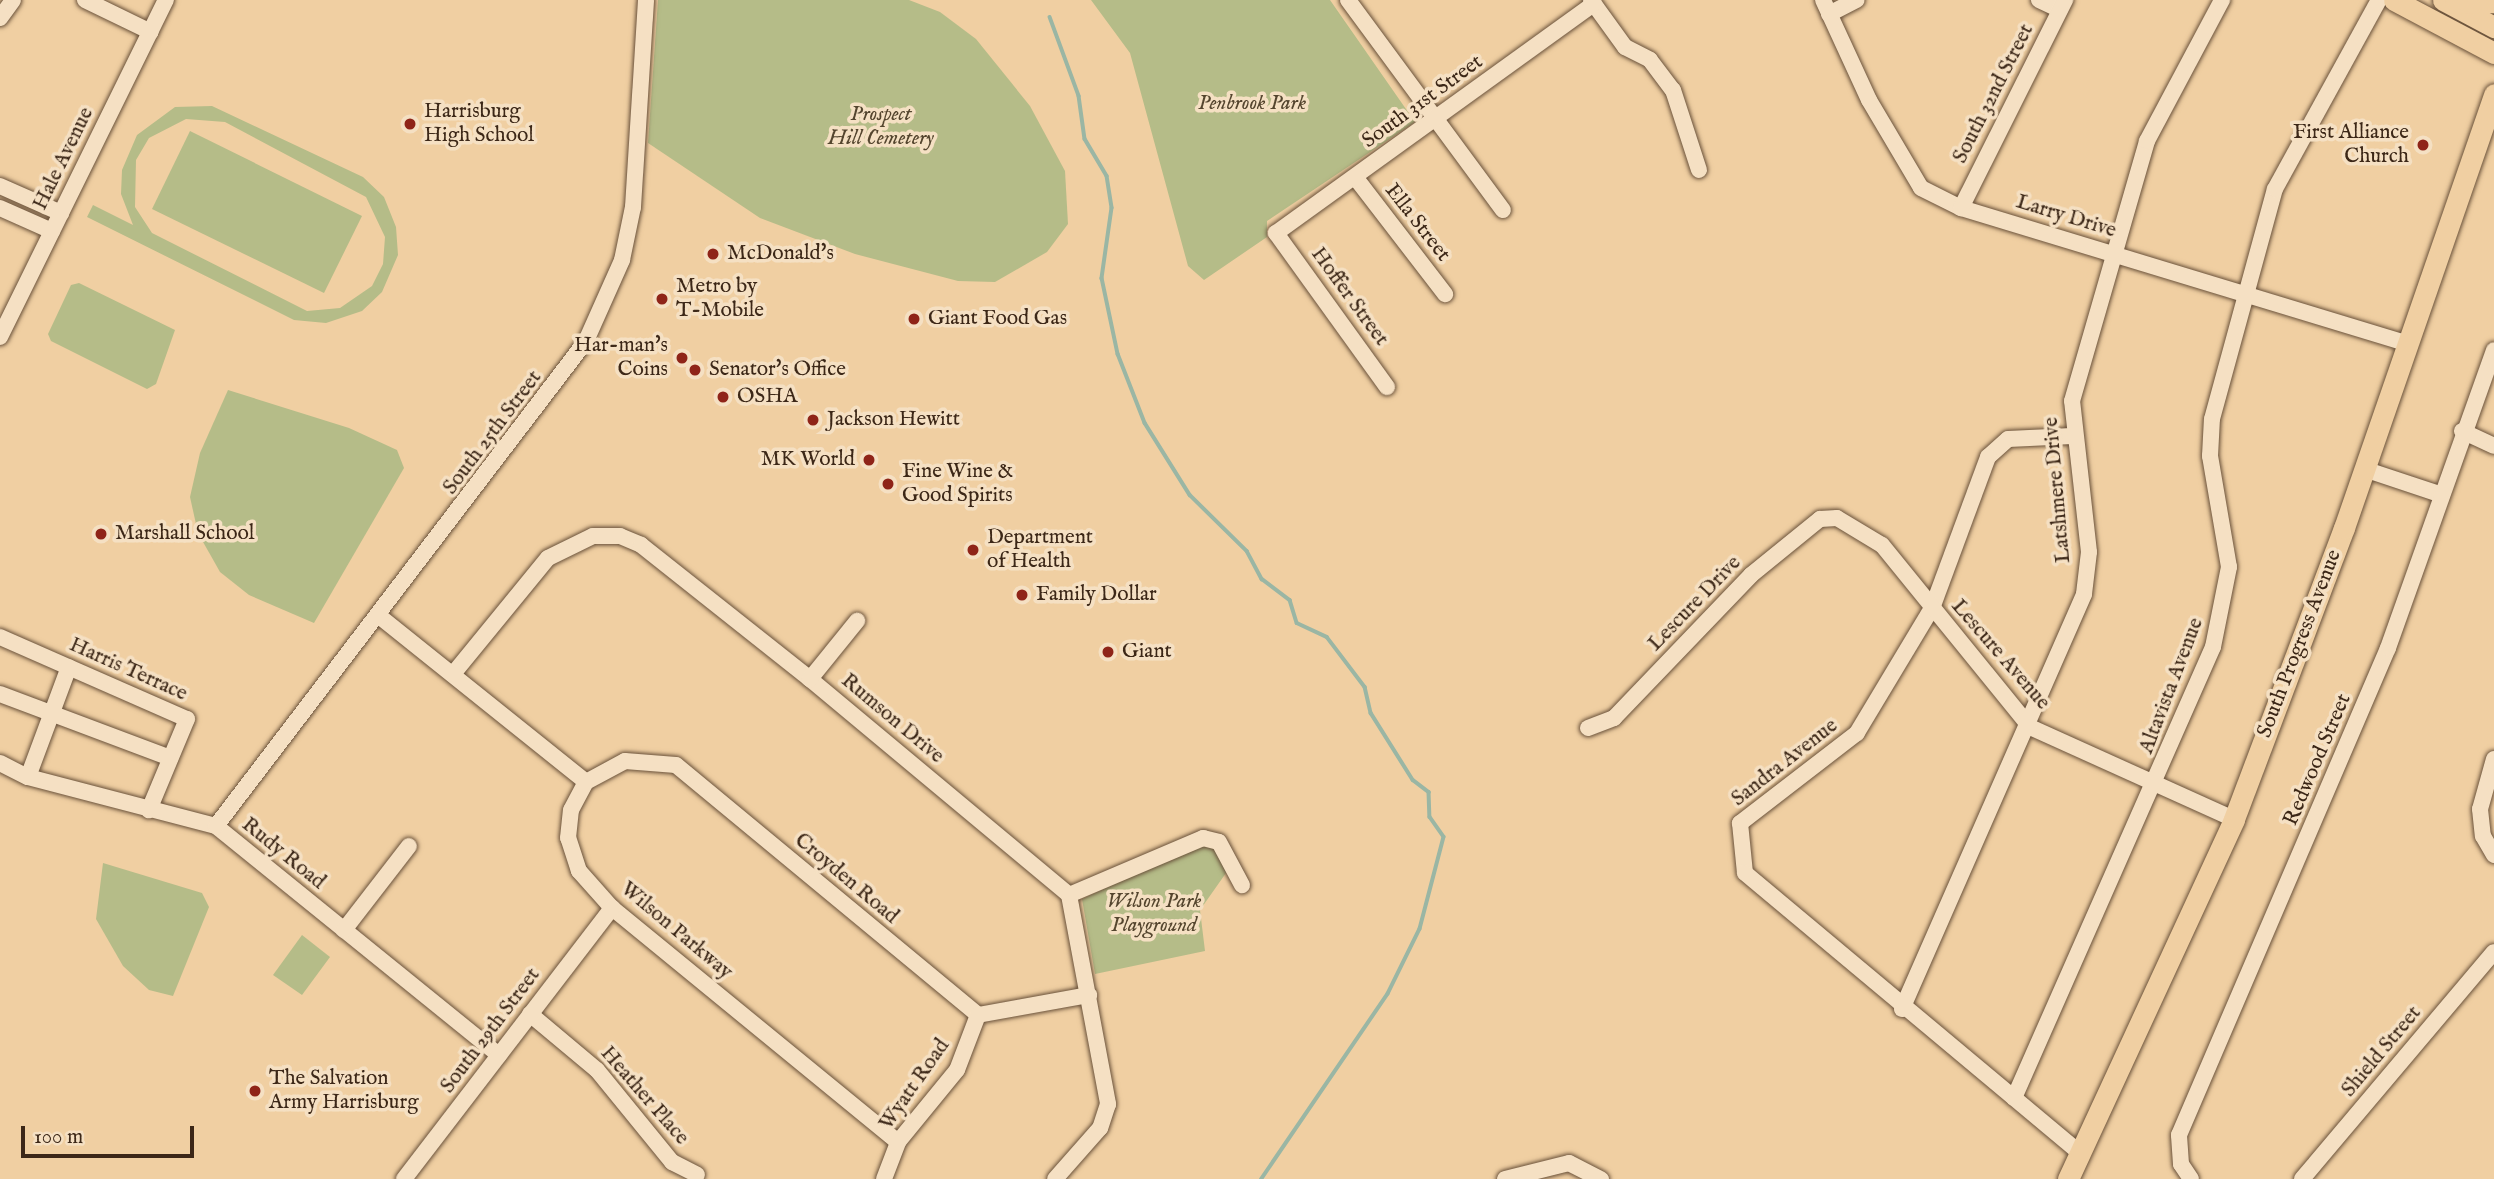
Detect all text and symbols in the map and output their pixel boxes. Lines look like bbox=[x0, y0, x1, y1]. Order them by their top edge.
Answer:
street label: South 32nd Street bbox=[1948, 20, 2040, 168]
street label: South 31st Street bbox=[1358, 50, 1488, 154]
park label: Penbrook Park bbox=[1198, 91, 1306, 117]
place label: Harrisburg High School bbox=[424, 99, 534, 149]
park label: Prospect Hill Cemetery bbox=[828, 102, 934, 152]
street label: Hale Avenue bbox=[28, 104, 100, 214]
marker: Harrisburg High School bbox=[402, 116, 418, 132]
place label: First Alliance Church bbox=[2293, 120, 2409, 170]
marker: First Alliance Church bbox=[2415, 137, 2431, 153]
street label: Ella Street bbox=[1379, 179, 1455, 267]
street label: Larry Drive bbox=[2013, 190, 2119, 244]
place label: McDonald's bbox=[727, 241, 834, 267]
street label: Hoffer Street bbox=[1305, 243, 1393, 351]
marker: McDonald's bbox=[705, 246, 721, 262]
place label: Metro by T-Mobile bbox=[676, 274, 764, 324]
marker: Metro by T-Mobile bbox=[654, 291, 670, 307]
place label: Giant Food Gas bbox=[928, 306, 1067, 332]
marker: Giant Food Gas bbox=[906, 311, 922, 327]
place label: Har-man's Coins bbox=[574, 333, 668, 383]
marker: Har-man's Coins bbox=[674, 350, 690, 366]
place label: Senator's Office bbox=[709, 357, 846, 383]
marker: Senator's Office bbox=[687, 362, 703, 378]
street label: South 25th Street bbox=[438, 366, 548, 500]
place label: OSHA bbox=[737, 384, 797, 410]
marker: OSHA bbox=[715, 389, 731, 405]
place label: Jackson Hewitt bbox=[827, 407, 960, 433]
marker: Jackson Hewitt bbox=[805, 412, 821, 428]
street label: Latshmere Drive bbox=[2039, 416, 2077, 564]
place label: MK World bbox=[761, 447, 855, 473]
marker: MK World bbox=[861, 452, 877, 468]
place label: Fine Wine & Good Spirits bbox=[902, 459, 1013, 509]
marker: Fine Wine & Good Spirits bbox=[880, 476, 896, 492]
place label: Marshall School bbox=[115, 521, 254, 547]
place label: Department of Health bbox=[987, 525, 1093, 575]
marker: Marshall School bbox=[93, 526, 109, 542]
marker: Department of Health bbox=[965, 542, 981, 558]
street label: South Progress Avenue bbox=[2253, 546, 2347, 742]
street label: Lescure Drive bbox=[1643, 551, 1747, 657]
place label: Family Dollar bbox=[1036, 582, 1157, 608]
marker: Family Dollar bbox=[1014, 587, 1030, 603]
street label: Lescure Avenue bbox=[1945, 595, 2055, 715]
street label: Altavista Avenue bbox=[2135, 615, 2209, 757]
street label: Harris Terrace bbox=[65, 633, 191, 707]
place label: Giant bbox=[1122, 639, 1172, 665]
marker: Giant bbox=[1100, 644, 1116, 660]
street label: Rumson Drive bbox=[836, 669, 948, 769]
street label: Redwood Street bbox=[2279, 690, 2357, 830]
street label: Sandra Avenue bbox=[1727, 714, 1843, 812]
street label: Rudy Road bbox=[236, 813, 330, 895]
street label: Croyden Road bbox=[789, 828, 903, 930]
street label: Wilson Parkway bbox=[615, 877, 737, 985]
park label: Wilson Park Playground bbox=[1107, 889, 1201, 939]
street label: South 29th Street bbox=[436, 964, 546, 1098]
street label: Shield Street bbox=[2337, 1001, 2427, 1103]
street label: Wyatt Road bbox=[874, 1035, 956, 1135]
street label: Heather Place bbox=[594, 1042, 694, 1150]
place label: The Salvation Army Harrisburg bbox=[269, 1066, 419, 1116]
marker: The Salvation Army Harrisburg bbox=[247, 1083, 263, 1099]
scale bar bbox=[24, 1112, 198, 1156]
text: 100 m bbox=[34, 1124, 83, 1151]

